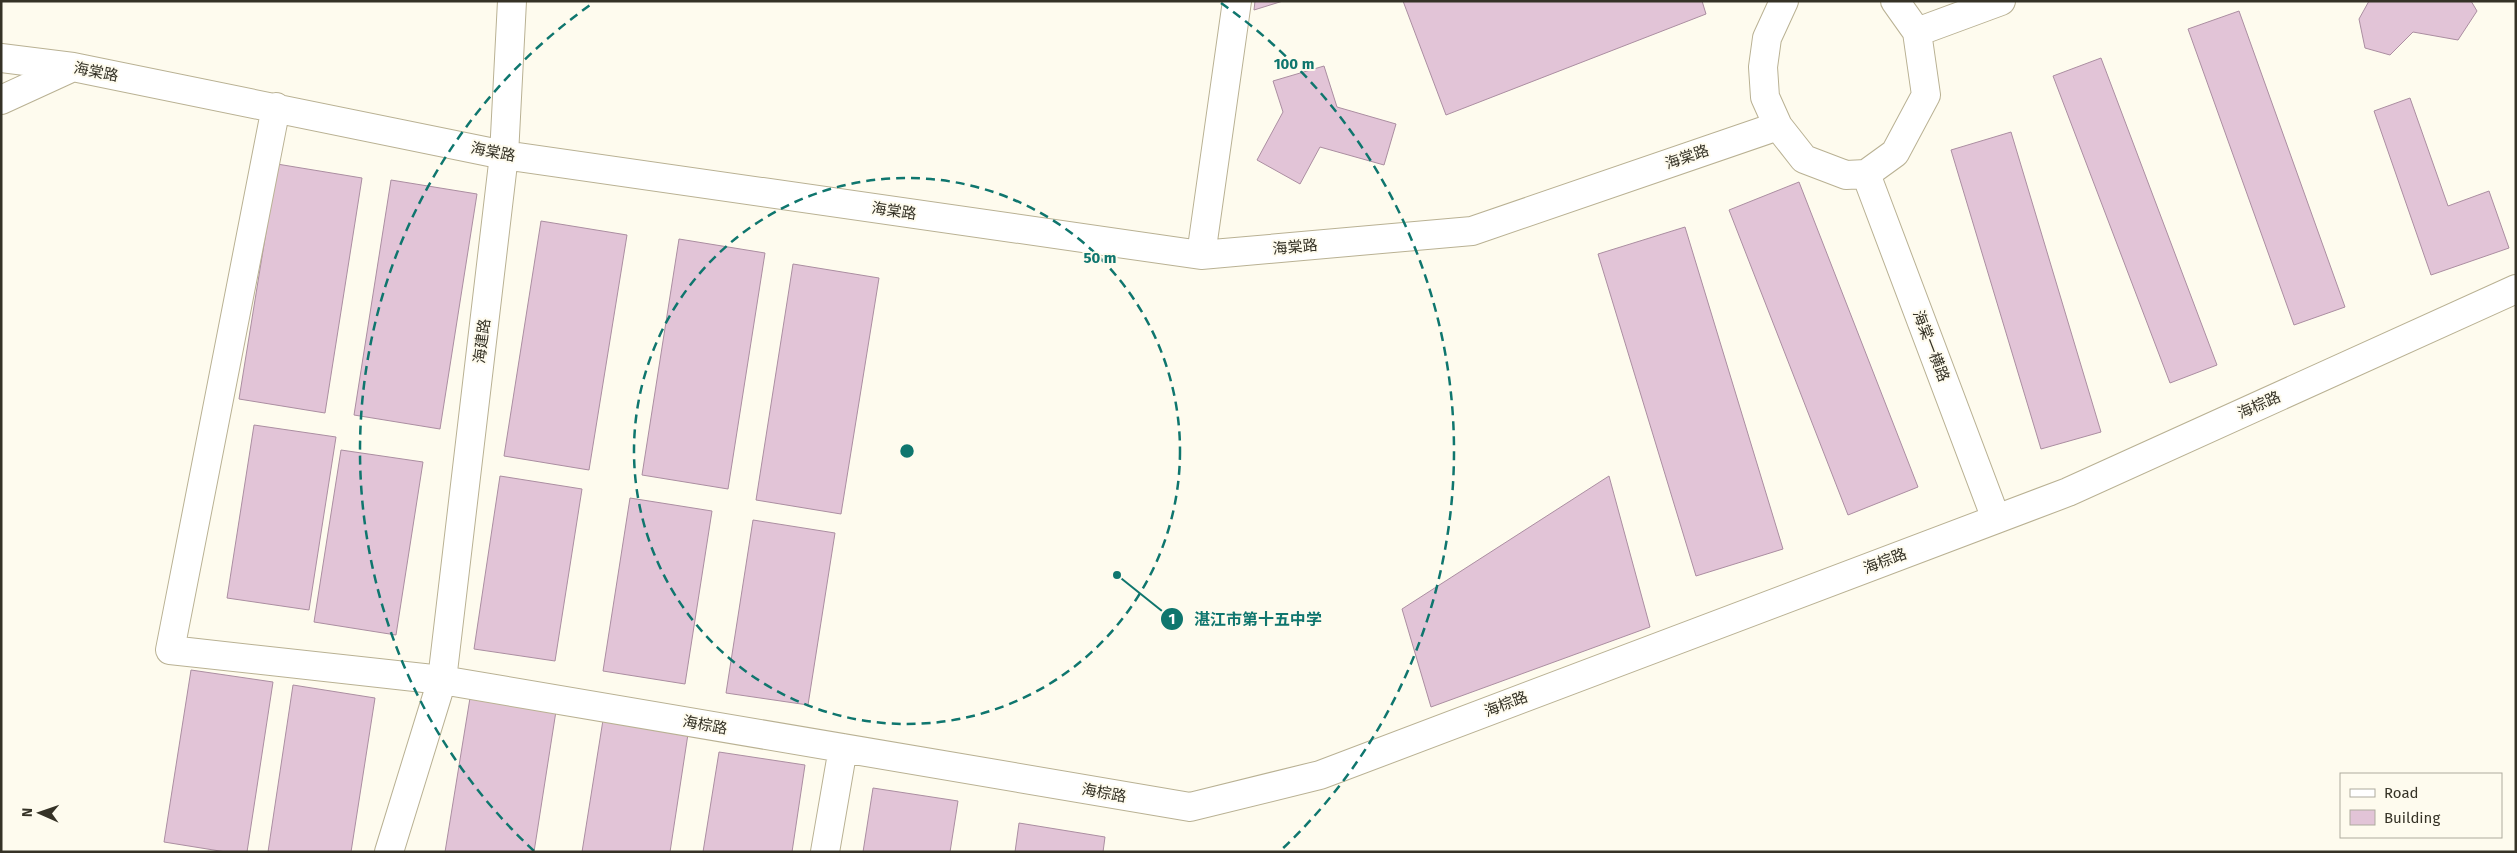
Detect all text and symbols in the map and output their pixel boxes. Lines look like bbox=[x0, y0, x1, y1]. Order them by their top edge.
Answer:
text: 100 m bbox=[1274, 55, 1314, 73]
street label: 海棠路 bbox=[72, 59, 120, 85]
street label: 海棠路 bbox=[469, 139, 517, 165]
street label: 海棠路 bbox=[1663, 141, 1711, 173]
street label: 海棠路 bbox=[870, 199, 918, 223]
street label: 海棠路 bbox=[1272, 236, 1318, 258]
text: 50 m bbox=[1083, 249, 1117, 267]
street label: 海棠一横路 bbox=[1909, 308, 1953, 384]
street label: 海建路 bbox=[470, 318, 494, 364]
street label: 海棕路 bbox=[2235, 388, 2283, 422]
centre of rings bbox=[898, 442, 916, 460]
street label: 海棕路 bbox=[1861, 545, 1909, 577]
callout: 湛江市第十五中学 bbox=[1159, 604, 1332, 635]
text: 1 bbox=[1169, 610, 1175, 628]
text: 湛江市第十五中学 bbox=[1194, 610, 1322, 629]
street label: 海棕路 bbox=[1482, 688, 1530, 720]
street label: 海棕路 bbox=[681, 712, 729, 738]
legend bbox=[2340, 773, 2502, 838]
street label: 海棕路 bbox=[1080, 780, 1128, 806]
text: Road bbox=[2384, 784, 2419, 802]
north arrow bbox=[15, 788, 65, 838]
text: N bbox=[19, 808, 36, 818]
text: Building bbox=[2384, 809, 2440, 827]

